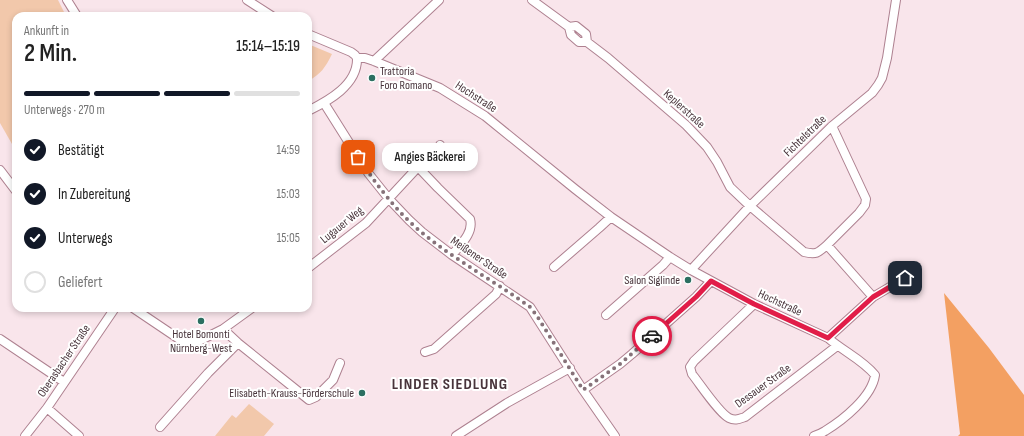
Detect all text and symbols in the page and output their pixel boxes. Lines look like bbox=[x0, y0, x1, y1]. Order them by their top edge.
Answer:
text: Ankunft in bbox=[24, 23, 69, 39]
text: 15:14–15:19 bbox=[236, 37, 300, 56]
text: 2 Min. bbox=[24, 38, 77, 69]
place label: Trattoria Foro Romano bbox=[380, 64, 432, 93]
marker: Trattoria Foro Romano bbox=[367, 73, 377, 83]
street label: Hochstraße bbox=[452, 78, 500, 116]
street label: Keplerstraße bbox=[660, 86, 708, 132]
text: Unterwegs · 270 m bbox=[24, 102, 105, 118]
street label: Fichtelstraße bbox=[781, 112, 830, 160]
icon: check bbox=[24, 139, 46, 161]
pin bbox=[341, 140, 375, 174]
text: Bestätigt bbox=[58, 141, 104, 160]
text: 14:59 bbox=[277, 142, 300, 158]
callout: Angies Bäckerei bbox=[382, 143, 478, 171]
icon: bag bbox=[347, 146, 369, 168]
text: Angies Bäckerei bbox=[395, 149, 465, 165]
icon: check bbox=[24, 183, 46, 205]
text: In Zubereitung bbox=[58, 185, 131, 204]
text: 15:03 bbox=[277, 186, 300, 202]
street label: Lugauer Weg bbox=[317, 203, 367, 247]
icon: check bbox=[24, 227, 46, 249]
text: Unterwegs bbox=[58, 229, 113, 248]
text: 15:05 bbox=[277, 230, 300, 246]
street label: Meißener Straße bbox=[447, 233, 511, 283]
pin bbox=[888, 261, 922, 295]
icon: home bbox=[894, 267, 916, 289]
text: Geliefert bbox=[58, 273, 103, 292]
place label: Salon Siglinde bbox=[624, 273, 680, 288]
marker: Salon Siglinde bbox=[683, 275, 693, 285]
street label: Hochstraße bbox=[756, 286, 804, 320]
marker: Hotel Bomonti Nürnberg-West bbox=[196, 316, 206, 326]
courier bbox=[632, 316, 672, 356]
street label: Oberasbacher Straße bbox=[34, 322, 94, 400]
icon: car bbox=[641, 325, 663, 347]
place label: Hotel Bomonti Nürnberg-West bbox=[170, 327, 232, 356]
street label: Dessauer Straße bbox=[732, 361, 794, 411]
district label: LINDER SIEDLUNG bbox=[392, 375, 508, 394]
place label: Elisabeth-Krauss-Förderschule bbox=[229, 386, 354, 401]
marker: Elisabeth-Krauss-Förderschule bbox=[357, 388, 367, 398]

